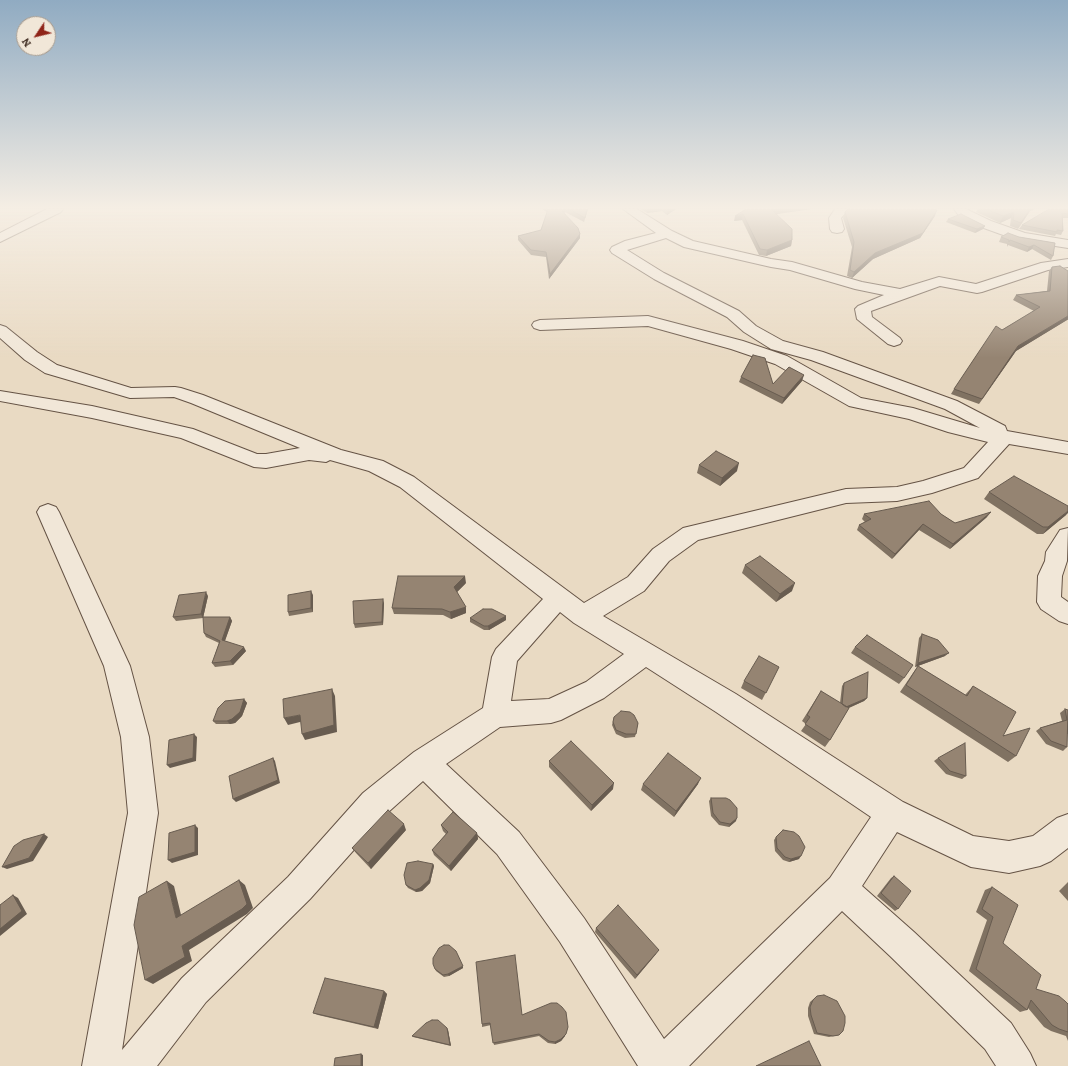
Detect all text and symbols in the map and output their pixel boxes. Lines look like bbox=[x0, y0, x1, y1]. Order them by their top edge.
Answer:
north arrow bbox=[16, 16, 56, 56]
text: N bbox=[18, 35, 35, 50]

